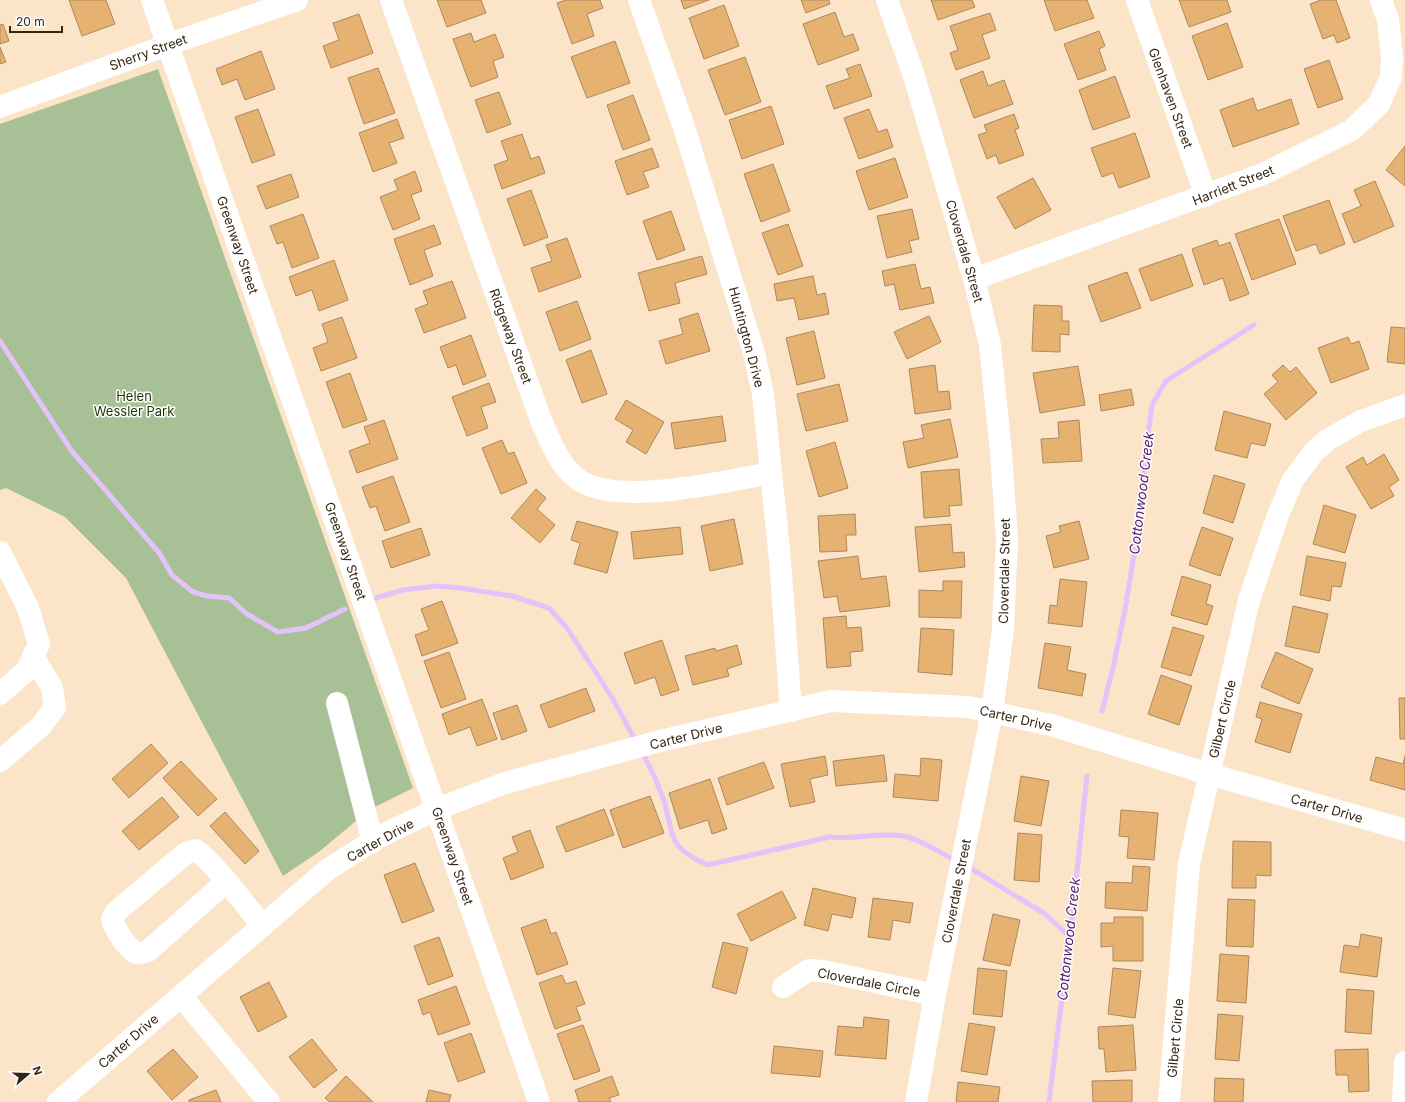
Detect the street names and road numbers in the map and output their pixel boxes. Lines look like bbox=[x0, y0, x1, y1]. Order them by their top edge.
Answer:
street label: Sherry Street bbox=[107, 31, 189, 73]
street label: Glenhaven Street bbox=[1145, 46, 1197, 150]
street label: Harriett Street bbox=[1190, 161, 1276, 209]
street label: Greenway Street bbox=[214, 194, 262, 296]
street label: Cloverdale Street bbox=[943, 198, 987, 304]
street label: Huntington Drive bbox=[726, 285, 768, 389]
street label: Ridgeway Street bbox=[486, 286, 536, 386]
street label: Greenway Street bbox=[322, 500, 370, 602]
street label: Cloverdale Street bbox=[995, 518, 1013, 624]
street label: Gilbert Circle bbox=[1205, 678, 1239, 760]
street label: Carter Drive bbox=[978, 702, 1054, 734]
street label: Carter Drive bbox=[648, 719, 724, 753]
street label: Carter Drive bbox=[1289, 790, 1365, 826]
street label: Greenway Street bbox=[429, 805, 477, 907]
street label: Carter Drive bbox=[344, 815, 416, 865]
street label: Cloverdale Street bbox=[938, 838, 974, 944]
street label: Cloverdale Circle bbox=[816, 964, 922, 1000]
street label: Gilbert Circle bbox=[1164, 997, 1186, 1079]
street label: Carter Drive bbox=[95, 1011, 161, 1071]

